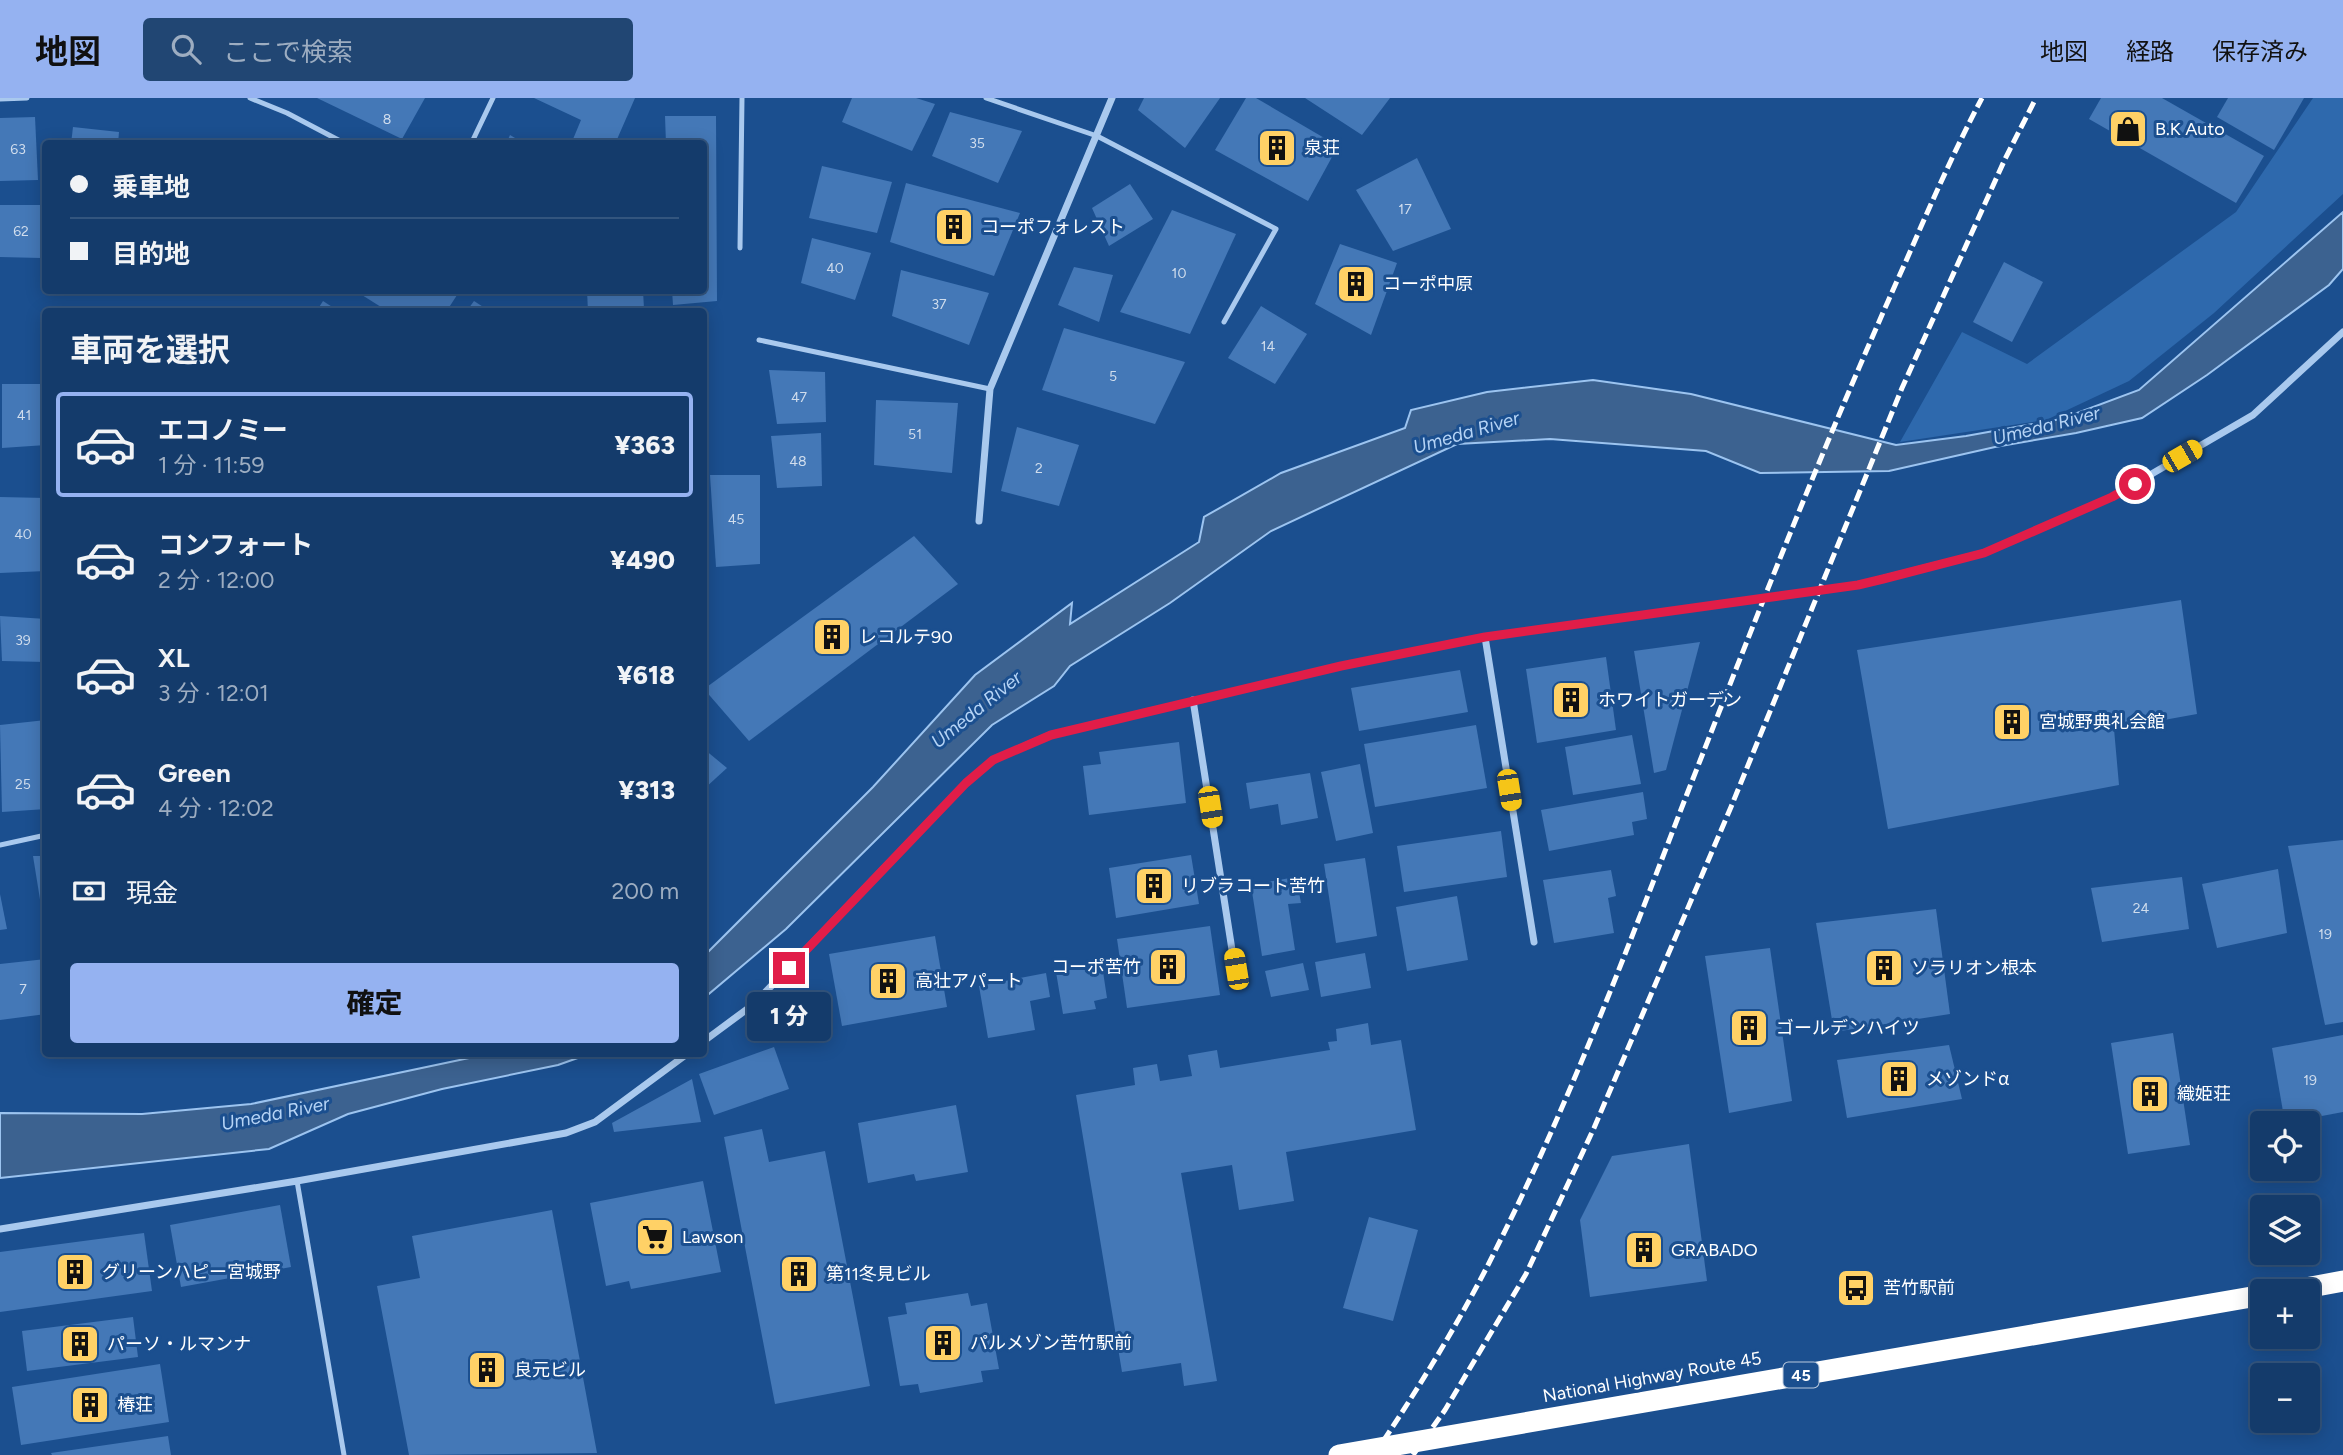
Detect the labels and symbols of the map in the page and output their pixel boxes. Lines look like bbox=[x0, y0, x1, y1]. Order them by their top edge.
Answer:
shop icon: B.K Auto bbox=[2107, 108, 2149, 150]
house number: 8 bbox=[383, 111, 391, 128]
place label: B.K Auto bbox=[2155, 118, 2225, 140]
building icon: 泉荘 bbox=[1256, 127, 1298, 169]
house number: 35 bbox=[969, 135, 985, 152]
place label: 泉荘 bbox=[1304, 137, 1340, 159]
house number: 63 bbox=[10, 141, 26, 158]
house number: 17 bbox=[1398, 201, 1412, 218]
building icon: コーポフォレスト bbox=[933, 206, 975, 248]
place label: コーポフォレスト bbox=[981, 216, 1125, 238]
house number: 62 bbox=[13, 223, 29, 240]
house number: 40 bbox=[826, 260, 844, 277]
building icon: コーポ中原 bbox=[1335, 263, 1377, 305]
house number: 10 bbox=[1172, 265, 1186, 282]
place label: コーポ中原 bbox=[1383, 273, 1473, 295]
house number: 37 bbox=[931, 296, 947, 313]
house number: 14 bbox=[1261, 338, 1276, 355]
house number: 5 bbox=[1109, 368, 1117, 385]
house number: 47 bbox=[791, 389, 808, 406]
water label: Umeda River bbox=[1990, 401, 2103, 450]
water label: Umeda River bbox=[1410, 406, 1523, 459]
house number: 41 bbox=[17, 407, 31, 424]
house number: 51 bbox=[908, 426, 922, 443]
car bbox=[2159, 436, 2206, 476]
house number: 48 bbox=[789, 453, 807, 470]
house number: 2 bbox=[1035, 460, 1043, 477]
route start bbox=[2119, 468, 2151, 500]
house number: 45 bbox=[728, 511, 744, 528]
house number: 40 bbox=[14, 526, 32, 543]
building icon: レコルテ90 bbox=[811, 616, 853, 658]
place label: レコルテ90 bbox=[859, 626, 953, 648]
house number: 39 bbox=[15, 632, 31, 649]
water label: Umeda River bbox=[926, 666, 1027, 753]
building icon: ホワイトガーデン bbox=[1550, 679, 1592, 721]
place label: ホワイトガーデン bbox=[1598, 689, 1742, 711]
building icon: 宮城野典礼会館 bbox=[1991, 701, 2033, 743]
place label: 宮城野典礼会館 bbox=[2039, 711, 2165, 733]
car bbox=[1496, 768, 1523, 812]
house number: 25 bbox=[15, 776, 31, 793]
car bbox=[1197, 785, 1224, 829]
building icon: リブラコート苦竹 bbox=[1133, 865, 1175, 907]
place label: リブラコート苦竹 bbox=[1181, 875, 1325, 897]
house number: 24 bbox=[2133, 900, 2150, 917]
house number: 19 bbox=[2318, 926, 2332, 943]
building icon: コーポ苦竹 bbox=[1147, 946, 1189, 988]
car bbox=[1223, 947, 1250, 991]
building icon: ソラリオン根本 bbox=[1863, 947, 1905, 989]
route end bbox=[773, 952, 805, 984]
place label: コーポ苦竹 bbox=[1051, 956, 1141, 978]
place label: ソラリオン根本 bbox=[1911, 957, 2037, 979]
building icon: 高壮アパート bbox=[867, 960, 909, 1002]
place label: 高壮アパート bbox=[915, 970, 1023, 992]
house number: 7 bbox=[19, 981, 27, 998]
callout: 1 分 bbox=[747, 992, 831, 1042]
building icon: ゴールデンハイツ bbox=[1728, 1007, 1770, 1049]
place label: ゴールデンハイツ bbox=[1776, 1017, 1920, 1039]
building icon: メゾンドα bbox=[1878, 1058, 1920, 1100]
place label: メゾンドα bbox=[1926, 1068, 2009, 1090]
house number: 19 bbox=[2303, 1072, 2317, 1089]
building icon: 織姫荘 bbox=[2129, 1073, 2171, 1115]
place label: 織姫荘 bbox=[2177, 1083, 2231, 1105]
water label: Umeda River bbox=[219, 1092, 332, 1135]
supermarket icon: Lawson bbox=[634, 1216, 676, 1258]
place label: Lawson bbox=[682, 1226, 743, 1248]
building icon: GRABADO bbox=[1623, 1229, 1665, 1271]
place label: GRABADO bbox=[1671, 1239, 1758, 1261]
building icon: グリーンハピー宮城野 bbox=[54, 1251, 96, 1293]
building icon: 第11冬見ビル bbox=[778, 1253, 820, 1295]
place label: グリーンハピー宮城野 bbox=[102, 1261, 281, 1283]
place label: 第11冬見ビル bbox=[826, 1263, 931, 1285]
bus stop icon: 苦竹駅前 bbox=[1835, 1267, 1877, 1309]
place label: 苦竹駅前 bbox=[1883, 1277, 1955, 1299]
building icon: パルメゾン苦竹駅前 bbox=[922, 1322, 964, 1364]
building icon: パーソ・ルマンナ bbox=[59, 1323, 101, 1365]
place label: パルメゾン苦竹駅前 bbox=[970, 1332, 1132, 1354]
place label: パーソ・ルマンナ bbox=[107, 1333, 251, 1355]
street label: National Highway Route 45 bbox=[1541, 1347, 1763, 1407]
building icon: 良元ビル bbox=[466, 1349, 508, 1391]
place label: 良元ビル bbox=[514, 1359, 586, 1381]
road number: 45 bbox=[1784, 1362, 1818, 1387]
building icon: 椿荘 bbox=[69, 1384, 111, 1426]
place label: 椿荘 bbox=[117, 1394, 153, 1416]

